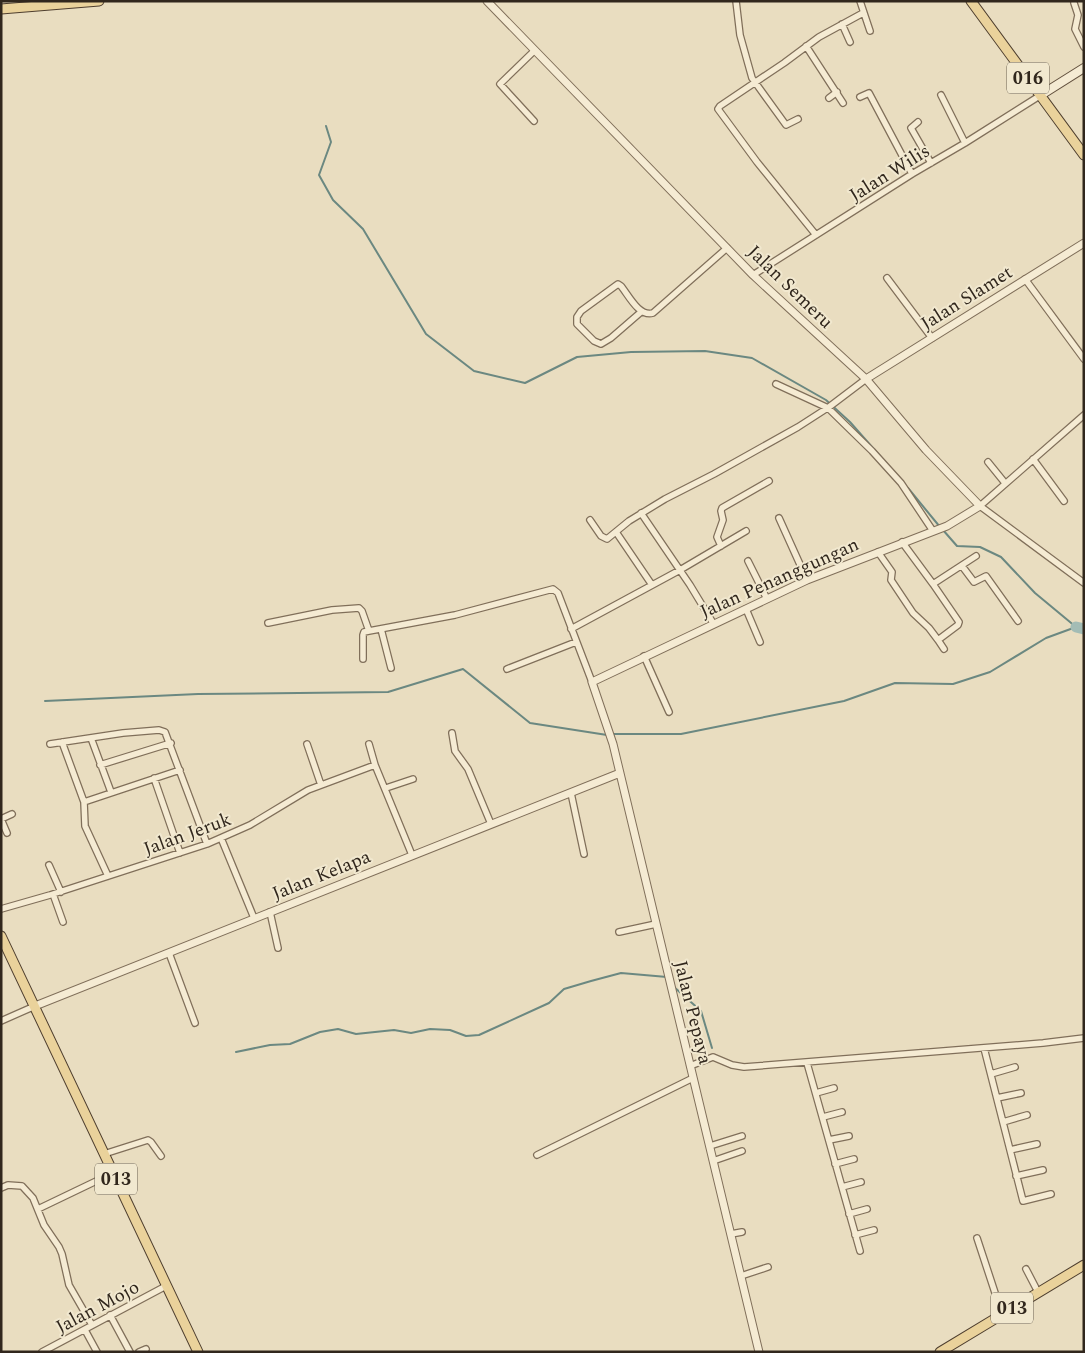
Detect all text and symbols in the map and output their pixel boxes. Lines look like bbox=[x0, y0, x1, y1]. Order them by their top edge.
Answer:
road number: 016 bbox=[1007, 62, 1049, 94]
street label: Jalan Wilis bbox=[844, 137, 936, 210]
street label: Jalan Semeru bbox=[740, 238, 840, 336]
street label: Jalan Slamet bbox=[915, 258, 1019, 338]
street label: Jalan Penanggungan bbox=[695, 530, 864, 626]
street label: Jalan Jeruk bbox=[139, 805, 236, 864]
street label: Jalan Kelapa bbox=[268, 842, 376, 908]
street label: Jalan Pepaya bbox=[666, 957, 720, 1068]
road number: 013 bbox=[95, 1164, 137, 1194]
street label: Jalan Mojo bbox=[51, 1273, 145, 1342]
road number: 013 bbox=[991, 1292, 1033, 1324]

